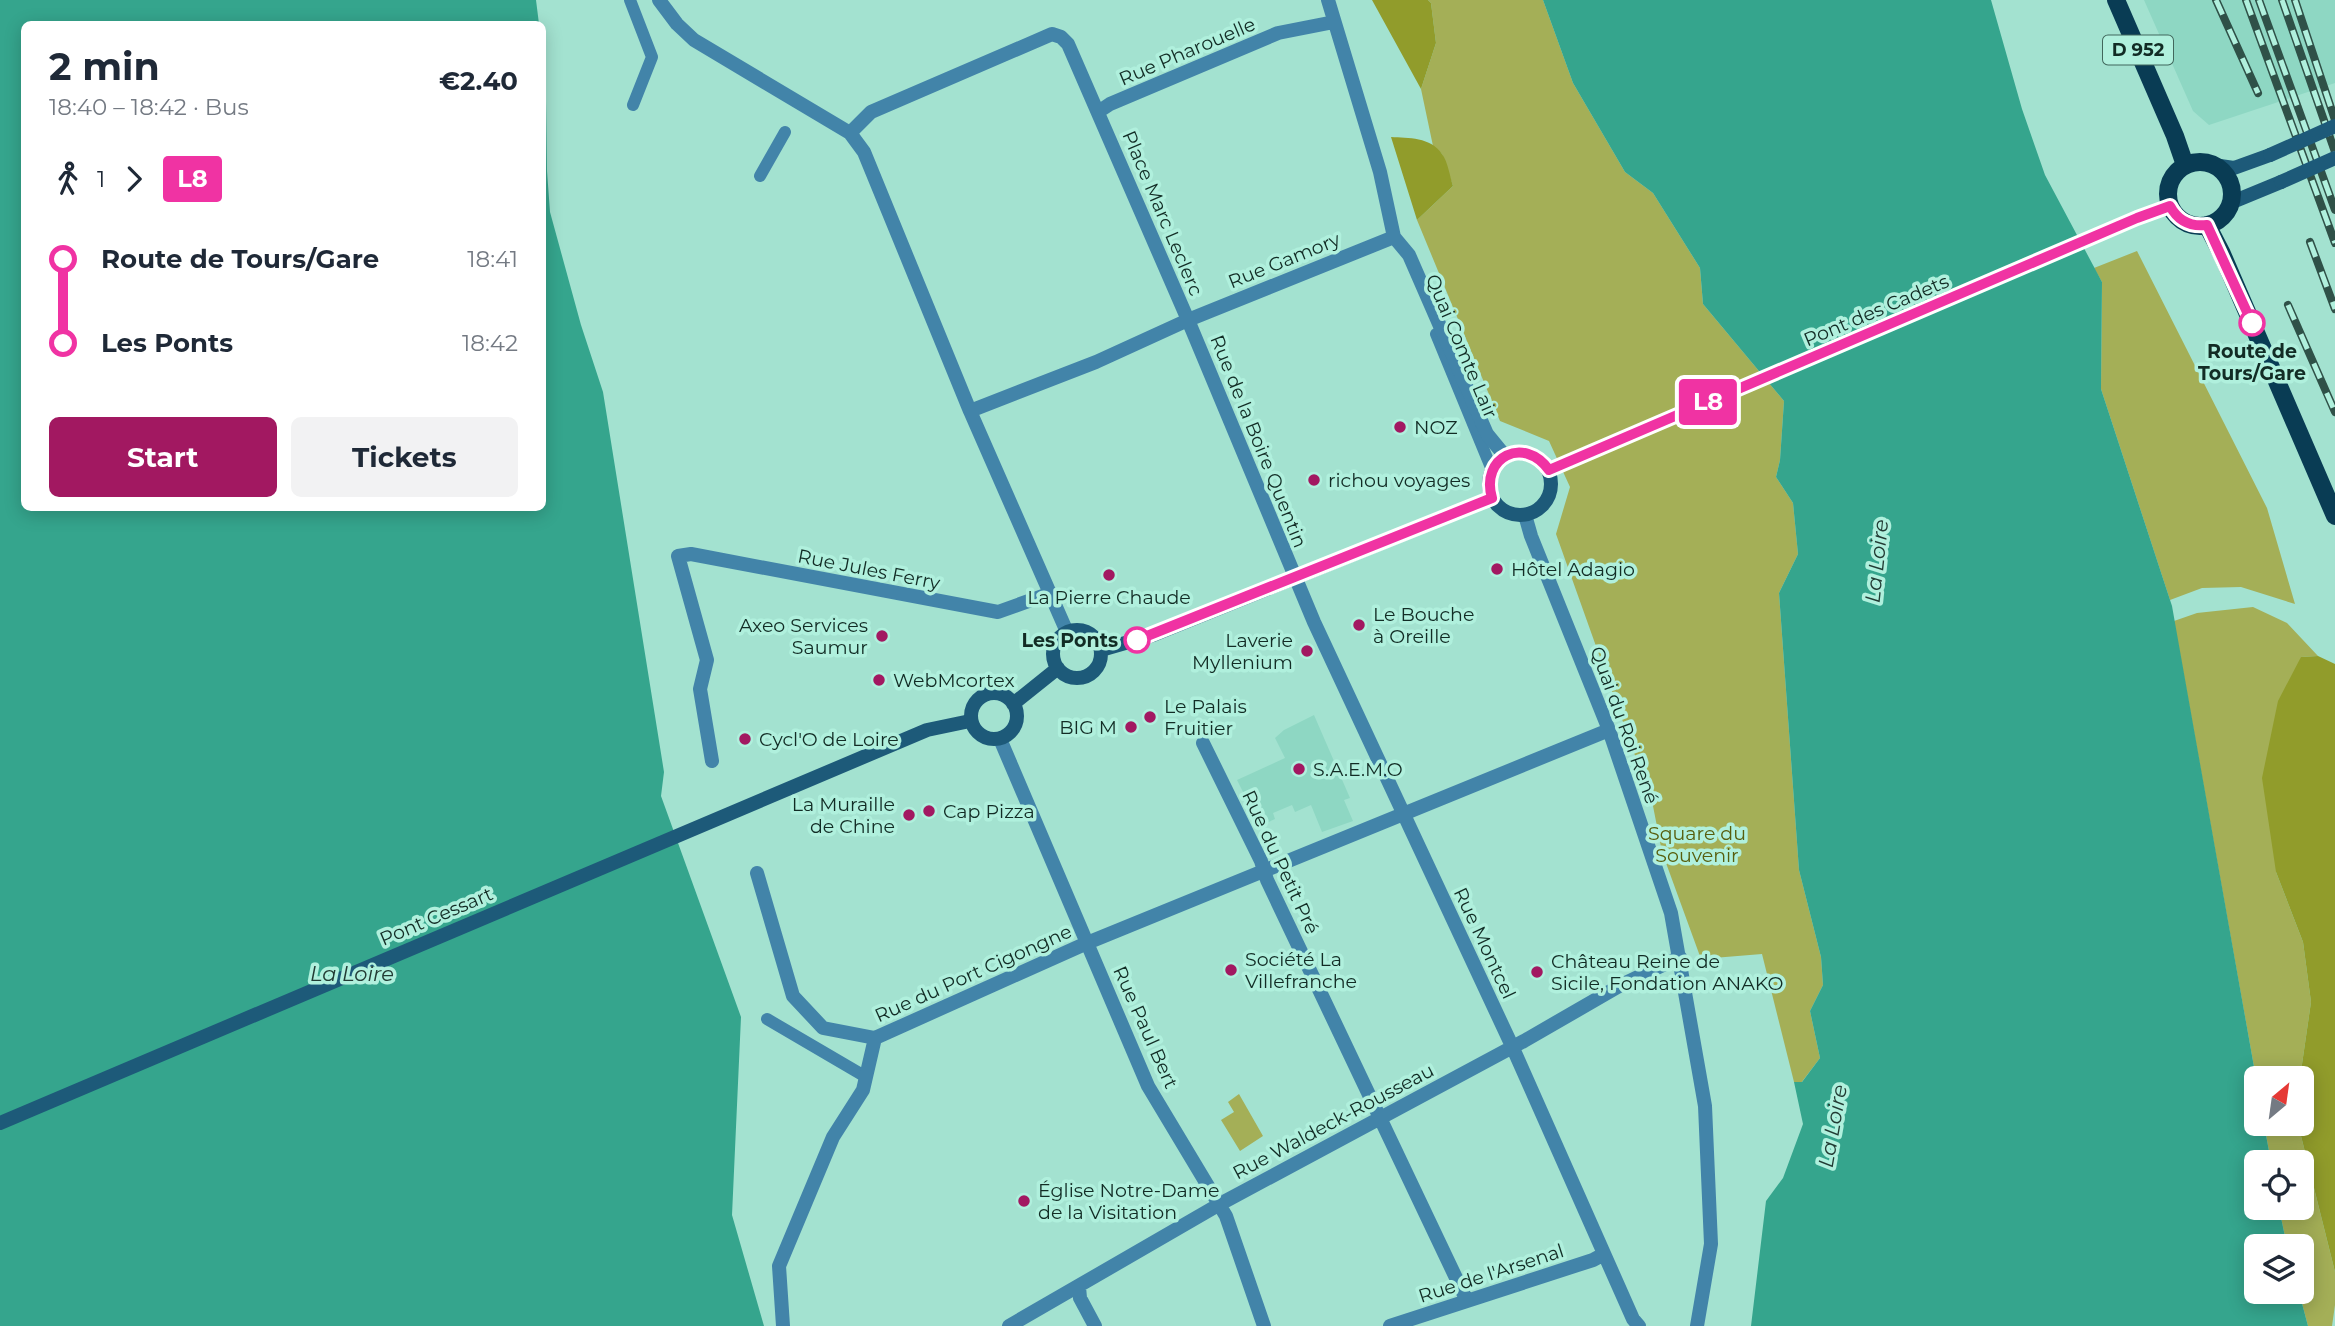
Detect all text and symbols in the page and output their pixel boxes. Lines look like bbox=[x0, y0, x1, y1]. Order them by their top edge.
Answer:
street label: Rue Pharouelle bbox=[1116, 12, 1259, 91]
road number: D 952 bbox=[2103, 36, 2173, 64]
text: 2 min bbox=[49, 43, 160, 90]
text: €2.40 bbox=[439, 65, 518, 97]
text: 18:40 – 18:42 · Bus bbox=[49, 93, 249, 121]
street label: Place Marc Leclerc bbox=[1117, 127, 1208, 299]
icon: walk bbox=[49, 160, 87, 198]
icon: forward bbox=[115, 160, 153, 198]
text: L8 bbox=[177, 164, 208, 193]
text: 1 bbox=[97, 165, 105, 193]
street label: Rue Gamory bbox=[1225, 227, 1344, 293]
text: Route de Tours/Gare bbox=[101, 243, 379, 275]
text: 18:41 bbox=[467, 245, 518, 273]
street label: Pont des Cadets bbox=[1800, 270, 1952, 351]
street label: Quai Comte Lair bbox=[1421, 271, 1502, 422]
marker: Route de Tours/Gare bbox=[2239, 310, 2265, 336]
text: Les Ponts bbox=[101, 327, 233, 359]
text: 18:42 bbox=[462, 329, 518, 357]
street label: Rue de la Boire Quentin bbox=[1205, 331, 1312, 551]
place label: Route de Tours/Gare bbox=[2198, 340, 2306, 385]
line badge: L8 bbox=[1676, 379, 1740, 425]
text: L8 bbox=[1693, 387, 1723, 416]
place label: NOZ bbox=[1414, 416, 1458, 439]
button: Start bbox=[49, 417, 277, 497]
button: Tickets bbox=[291, 417, 518, 497]
marker: NOZ bbox=[1392, 419, 1408, 435]
place label: richou voyages bbox=[1328, 469, 1470, 492]
marker: richou voyages bbox=[1306, 472, 1322, 488]
water label: La Loire bbox=[1860, 518, 1893, 604]
street label: Rue Jules Ferry bbox=[796, 544, 943, 595]
place label: Hôtel Adagio bbox=[1511, 558, 1635, 581]
marker: Hôtel Adagio bbox=[1489, 561, 1505, 577]
marker: La Pierre Chaude bbox=[1101, 567, 1117, 583]
place label: La Pierre Chaude bbox=[1027, 586, 1191, 609]
place label: Le Bouche à Oreille bbox=[1373, 603, 1474, 648]
place label: Axeo Services Saumur bbox=[739, 614, 868, 659]
marker: Le Bouche à Oreille bbox=[1351, 617, 1367, 633]
marker: Les Ponts bbox=[1124, 627, 1150, 653]
marker: Axeo Services Saumur bbox=[874, 628, 890, 644]
place label: Les Ponts bbox=[1022, 629, 1118, 652]
place label: Laverie Myllenium bbox=[1192, 629, 1293, 674]
marker: Laverie Myllenium bbox=[1299, 643, 1315, 659]
street label: Quai du Roi René bbox=[1585, 643, 1664, 807]
place label: WebMcortex bbox=[893, 669, 1015, 692]
marker: WebMcortex bbox=[871, 672, 887, 688]
place label: Le Palais Fruitier bbox=[1164, 695, 1247, 740]
marker: Le Palais Fruitier bbox=[1142, 709, 1158, 725]
place label: BIG M bbox=[1059, 716, 1117, 739]
marker: BIG M bbox=[1123, 719, 1139, 735]
place label: Cycl'O de Loire bbox=[759, 728, 899, 751]
marker: Cycl'O de Loire bbox=[737, 731, 753, 747]
place label: S.A.E.M.O bbox=[1313, 758, 1403, 781]
marker: S.A.E.M.O bbox=[1291, 761, 1307, 777]
street label: Rue du Petit Pré bbox=[1237, 787, 1324, 938]
place label: La Muraille de Chine bbox=[792, 793, 895, 838]
place label: Cap Pizza bbox=[943, 800, 1035, 823]
marker: Cap Pizza bbox=[921, 803, 937, 819]
marker: La Muraille de Chine bbox=[901, 807, 917, 823]
park label: Square du Souvenir bbox=[1648, 822, 1746, 867]
street label: Pont Cessart bbox=[376, 882, 497, 951]
street label: Rue Montcel bbox=[1449, 884, 1520, 1003]
street label: Rue du Port Cigongne bbox=[871, 920, 1075, 1027]
place label: Société La Villefranche bbox=[1245, 948, 1357, 993]
place label: Château Reine de Sicile, Fondation ANAKO bbox=[1551, 950, 1784, 995]
water label: La Loire bbox=[310, 961, 394, 986]
street label: Rue Paul Bert bbox=[1108, 962, 1183, 1092]
marker: Société La Villefranche bbox=[1223, 962, 1239, 978]
marker: Château Reine de Sicile, Fondation ANAKO bbox=[1529, 964, 1545, 980]
street label: Rue Waldeck-Rousseau bbox=[1229, 1059, 1438, 1184]
north arrow bbox=[2244, 1066, 2314, 1136]
map controls bbox=[2244, 1066, 2314, 1304]
water label: La Loire bbox=[1813, 1082, 1852, 1169]
button: locate bbox=[2244, 1150, 2314, 1220]
place label: Église Notre-Dame de la Visitation bbox=[1038, 1179, 1219, 1224]
marker: Église Notre-Dame de la Visitation bbox=[1016, 1193, 1032, 1209]
button: layers bbox=[2244, 1234, 2314, 1304]
street label: Rue de l'Arsenal bbox=[1416, 1239, 1567, 1308]

